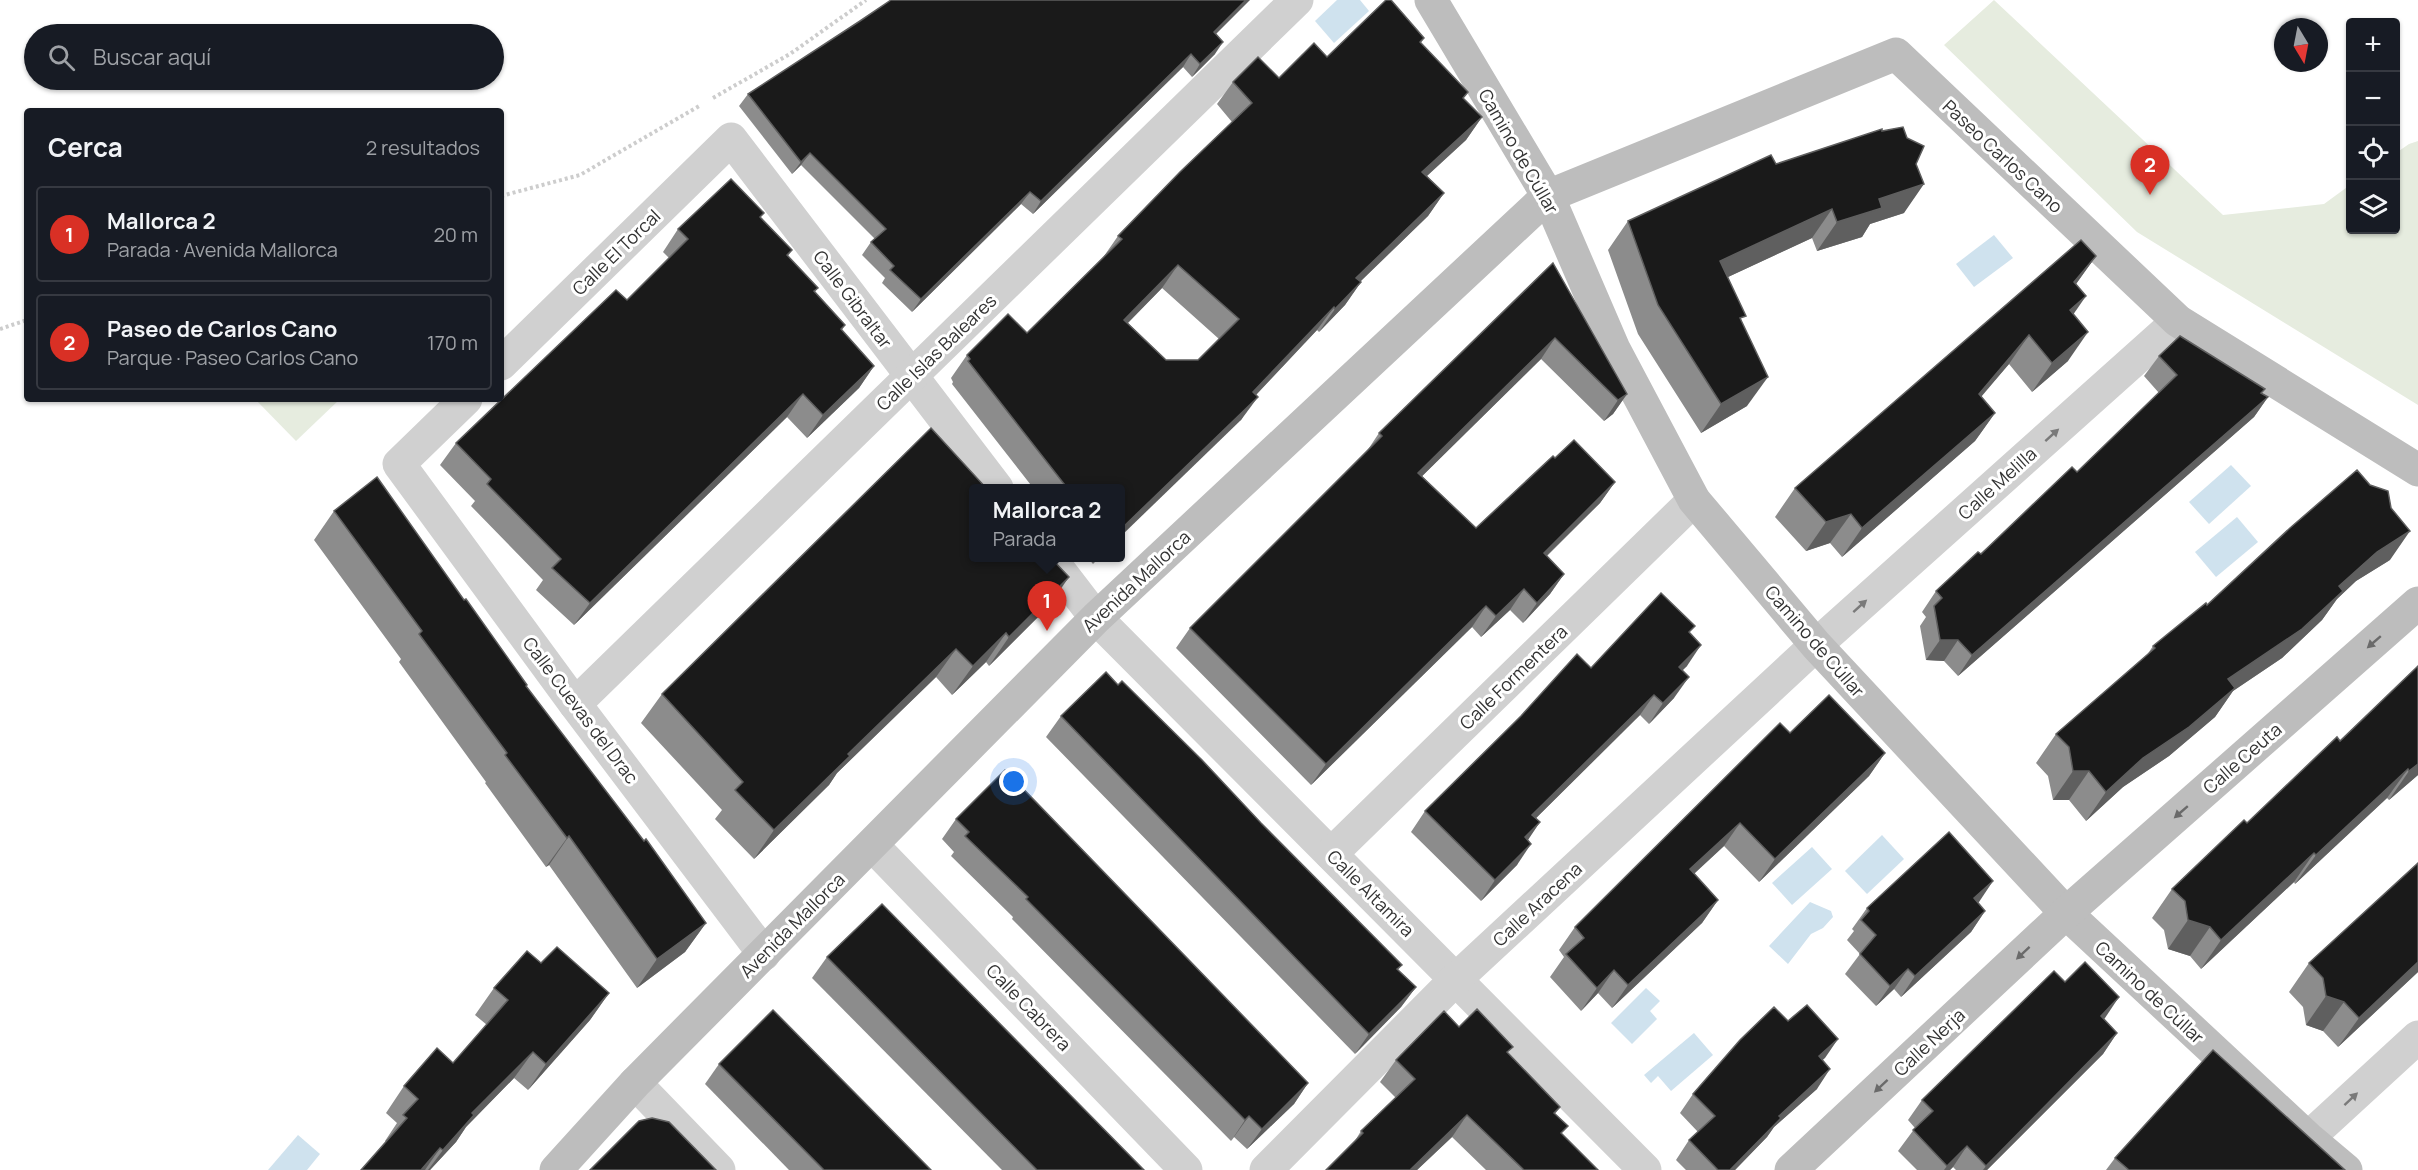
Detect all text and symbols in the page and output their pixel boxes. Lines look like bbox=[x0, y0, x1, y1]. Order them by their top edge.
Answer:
north arrow bbox=[2274, 18, 2328, 72]
map controls bbox=[2346, 18, 2400, 234]
button: + bbox=[2346, 18, 2400, 72]
search box bbox=[24, 24, 504, 90]
icon: search bbox=[45, 41, 78, 74]
text: Buscar aquí bbox=[93, 42, 211, 72]
button: − bbox=[2346, 72, 2400, 126]
street label: Camino de Cúllar bbox=[1473, 84, 1565, 218]
street label: Paseo Carlos Cano bbox=[1938, 94, 2068, 218]
button: locate bbox=[2346, 126, 2400, 180]
text: Cerca bbox=[48, 129, 123, 165]
text: 2 resultados bbox=[366, 134, 480, 161]
pin: 2 bbox=[2130, 146, 2170, 195]
button: layers bbox=[2346, 180, 2400, 234]
street label: Calle El Torcal bbox=[567, 204, 665, 300]
text: Mallorca 2 bbox=[107, 206, 216, 236]
text: 1 bbox=[65, 221, 74, 248]
text: 20 m bbox=[433, 221, 478, 248]
text: Parada · Avenida Mallorca bbox=[107, 236, 338, 263]
street label: Calle Gibraltar bbox=[808, 245, 898, 353]
street label: Calle Islas Baleares bbox=[871, 288, 1001, 416]
text: Paseo de Carlos Cano bbox=[107, 314, 337, 344]
text: 2 bbox=[64, 329, 75, 356]
text: 170 m bbox=[427, 329, 478, 356]
text: Parque · Paseo Carlos Cano bbox=[107, 344, 358, 371]
one-way arrow bbox=[2044, 429, 2059, 442]
street label: Calle Melilla bbox=[1953, 441, 2041, 525]
popup bbox=[969, 484, 1125, 562]
text: Mallorca 2 bbox=[993, 495, 1101, 525]
text: Parada bbox=[993, 525, 1056, 552]
street label: Avenida Mallorca bbox=[1077, 525, 1195, 637]
street label: Camino de Cúllar bbox=[1760, 580, 1870, 702]
pin: 1 bbox=[1028, 582, 1066, 631]
one-way arrow bbox=[1852, 599, 1867, 613]
street label: Calle Formentera bbox=[1454, 619, 1572, 735]
street label: Calle Cuevas del Drac bbox=[518, 632, 644, 788]
one-way arrow bbox=[2367, 635, 2382, 648]
street label: Calle Ceuta bbox=[2198, 717, 2286, 799]
your location bbox=[999, 767, 1028, 796]
one-way arrow bbox=[2174, 805, 2189, 818]
street label: Calle Altamira bbox=[1322, 844, 1420, 942]
street label: Calle Aracena bbox=[1487, 856, 1587, 952]
street label: Avenida Mallorca bbox=[734, 867, 850, 983]
street label: Camino de Cúllar bbox=[2090, 935, 2210, 1049]
one-way arrow bbox=[2017, 946, 2031, 960]
street label: Calle Cabrera bbox=[981, 958, 1077, 1056]
street label: Calle Nerja bbox=[1888, 1003, 1970, 1081]
one-way arrow bbox=[1874, 1079, 1888, 1093]
one-way arrow bbox=[2344, 1092, 2358, 1106]

